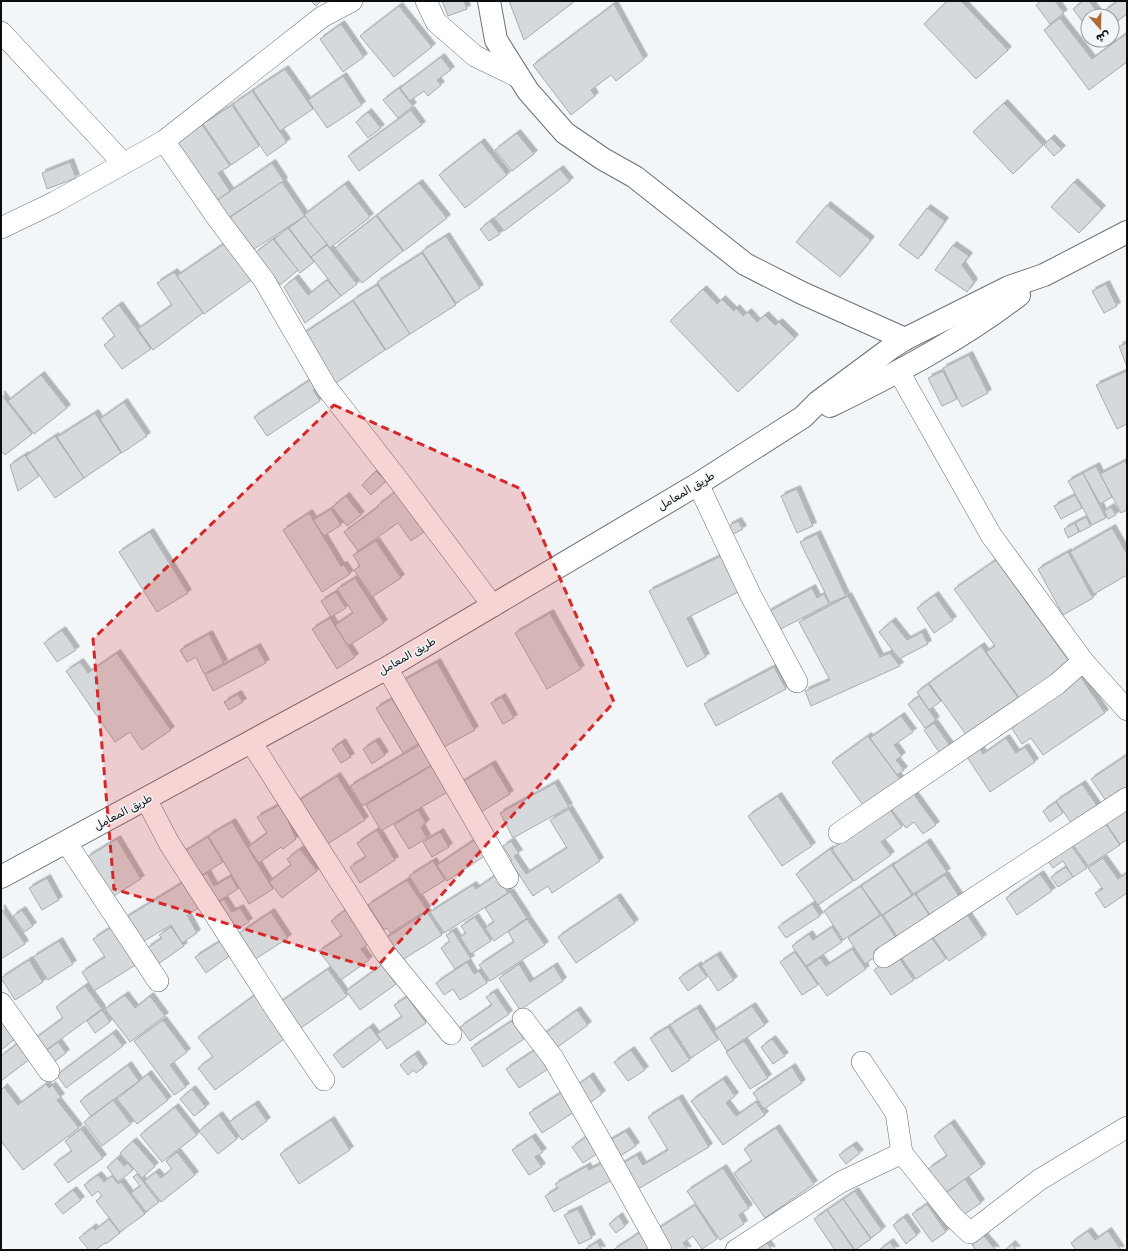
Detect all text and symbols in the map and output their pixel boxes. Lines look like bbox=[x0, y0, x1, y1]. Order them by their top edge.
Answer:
north arrow bbox=[1080, 8, 1120, 48]
text: ش bbox=[1094, 28, 1112, 45]
street label: طريق المعامل bbox=[655, 469, 717, 514]
street label: طريق المعامل bbox=[376, 634, 439, 678]
street label: طريق المعامل bbox=[92, 791, 155, 834]

